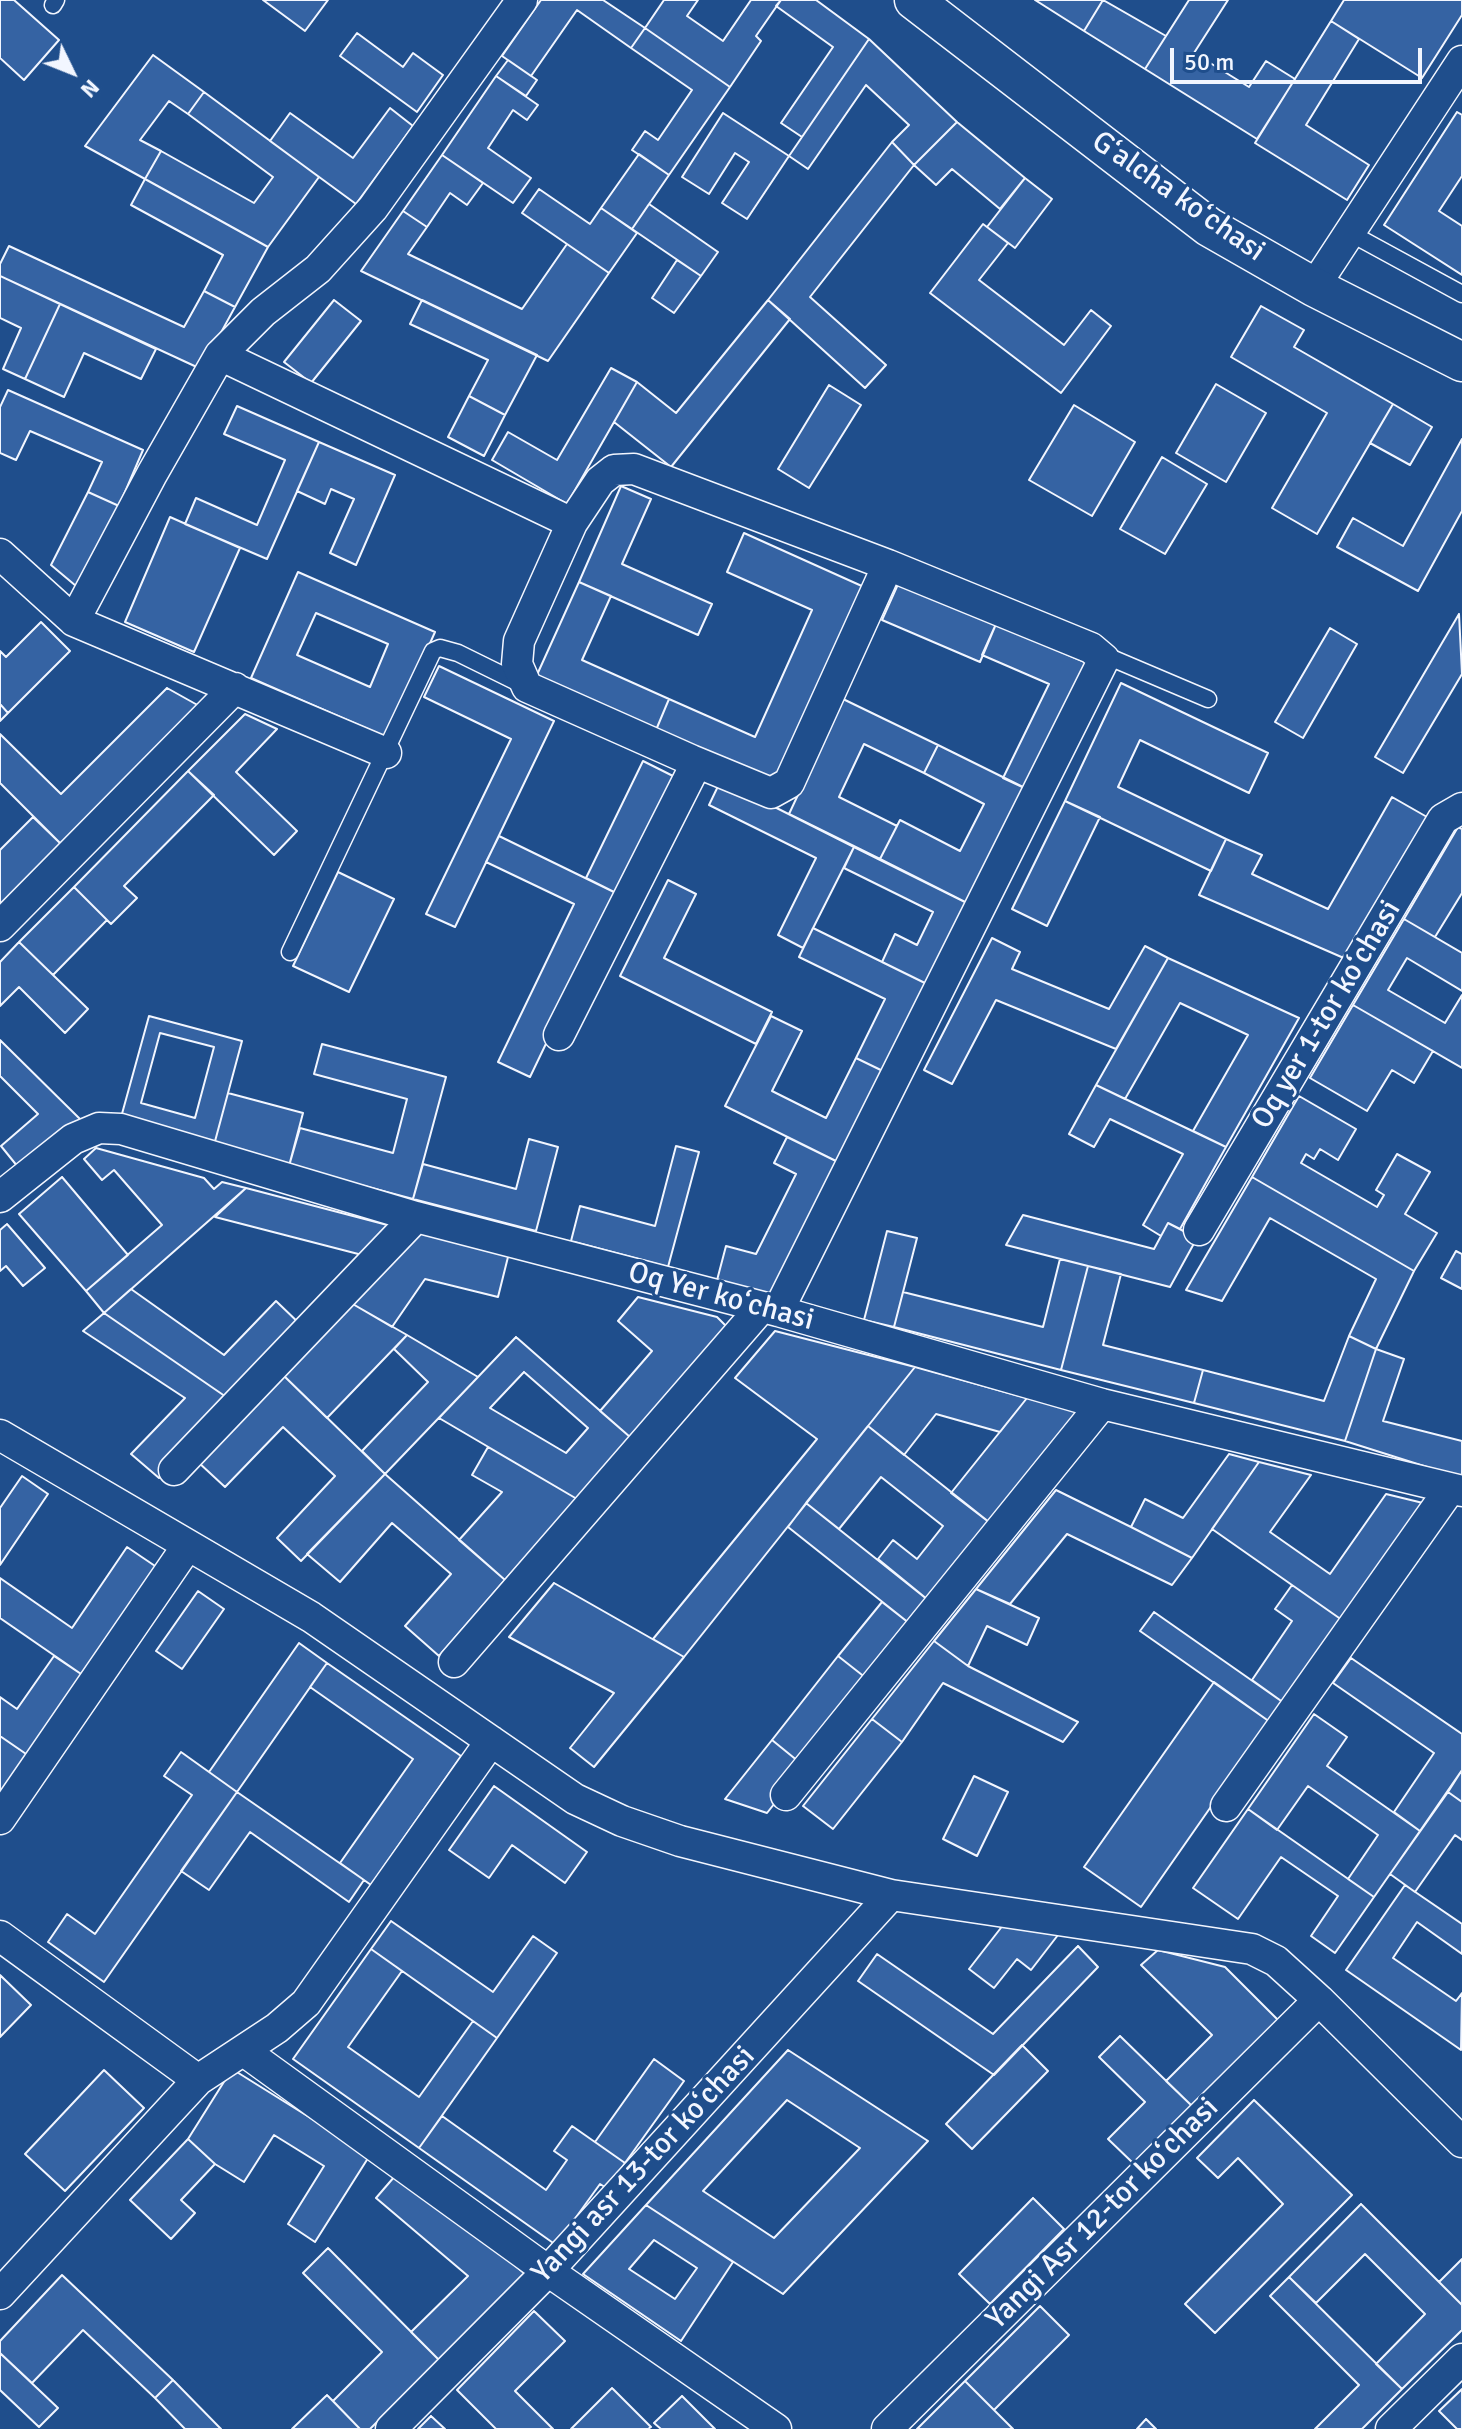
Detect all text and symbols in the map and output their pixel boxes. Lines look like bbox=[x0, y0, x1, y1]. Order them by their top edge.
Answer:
north arrow bbox=[32, 32, 112, 112]
scale bar bbox=[1174, 32, 1426, 82]
text: 50 m bbox=[1184, 47, 1234, 77]
text: N bbox=[75, 74, 105, 104]
street label: Gʻalcha koʻchasi bbox=[1084, 124, 1272, 270]
street label: Oq yer 1-tor koʻchasi bbox=[1245, 894, 1409, 1136]
street label: Oq Yer koʻchasi bbox=[624, 1255, 818, 1339]
street label: Yangi asr 13-tor koʻchasi bbox=[525, 2039, 763, 2291]
street label: Yangi Asr 12-tor koʻchasi bbox=[979, 2090, 1227, 2338]

